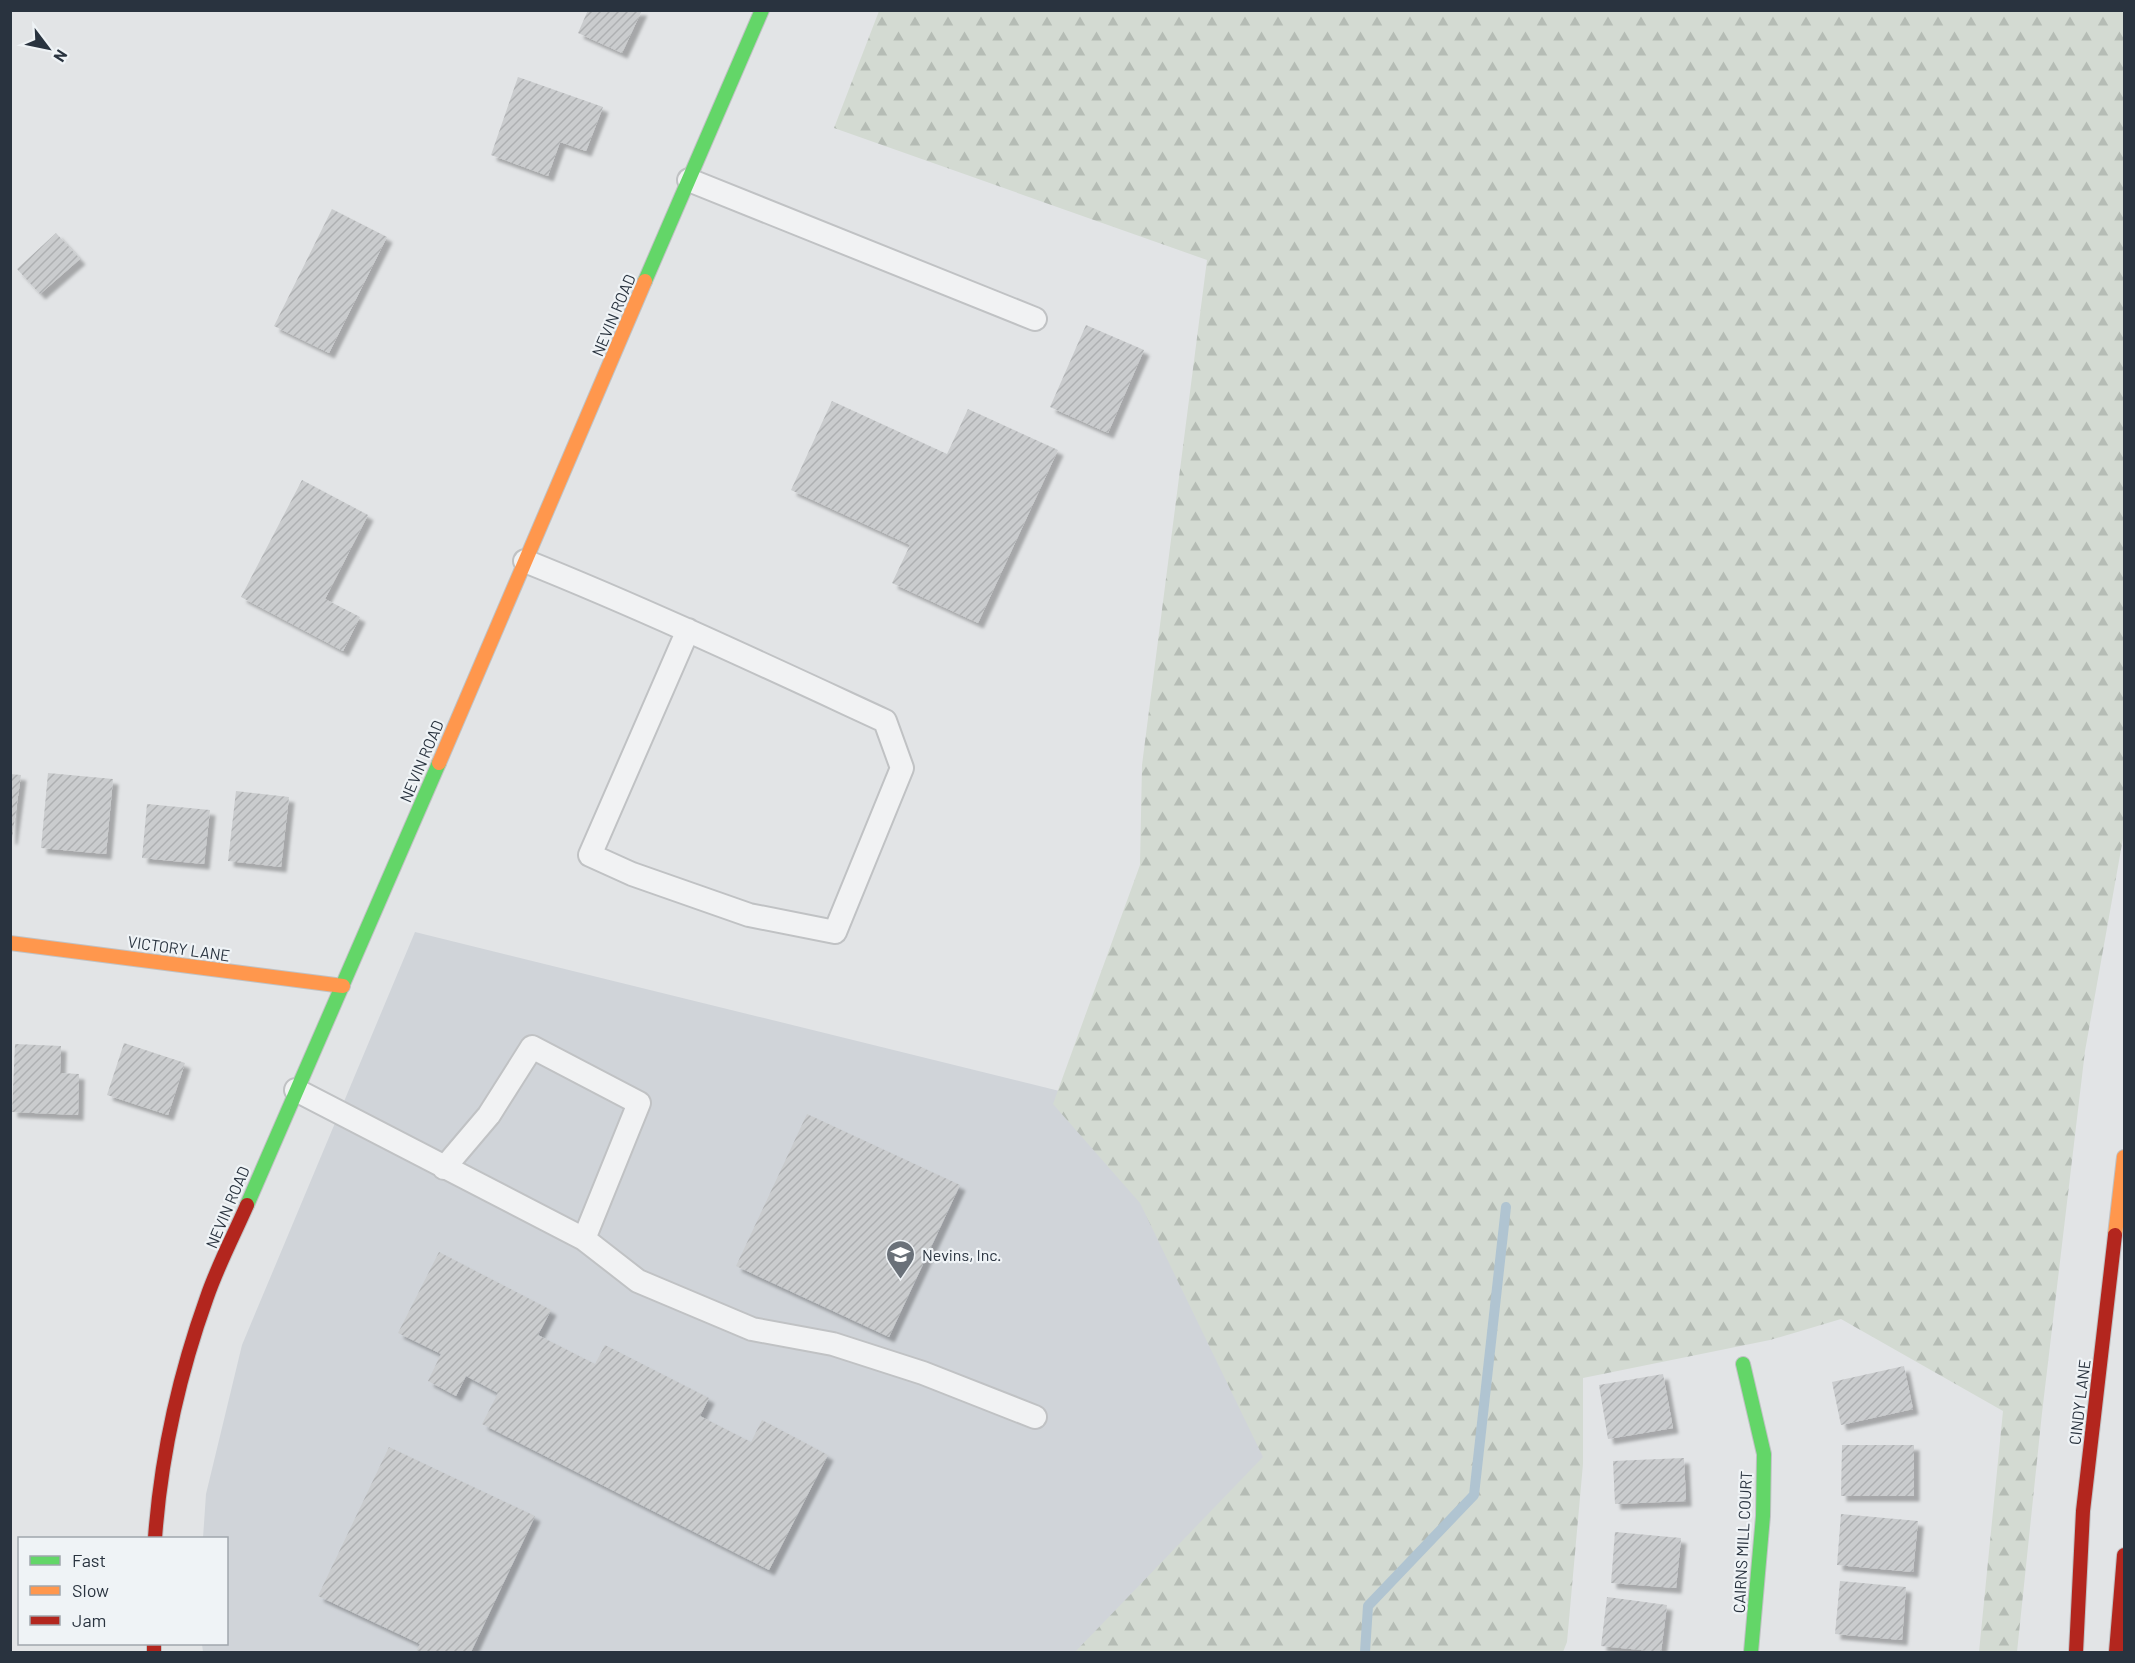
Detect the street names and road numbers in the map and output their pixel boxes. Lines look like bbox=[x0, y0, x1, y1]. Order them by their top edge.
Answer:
street label: NEVIN ROAD bbox=[587, 271, 639, 359]
street label: NEVIN ROAD bbox=[395, 717, 447, 805]
street label: VICTORY LANE bbox=[127, 931, 231, 965]
street label: NEVIN ROAD bbox=[201, 1163, 253, 1251]
street label: CINDY LANE bbox=[2064, 1358, 2094, 1446]
street label: CAIRNS MILL COURT bbox=[1729, 1470, 1755, 1614]

